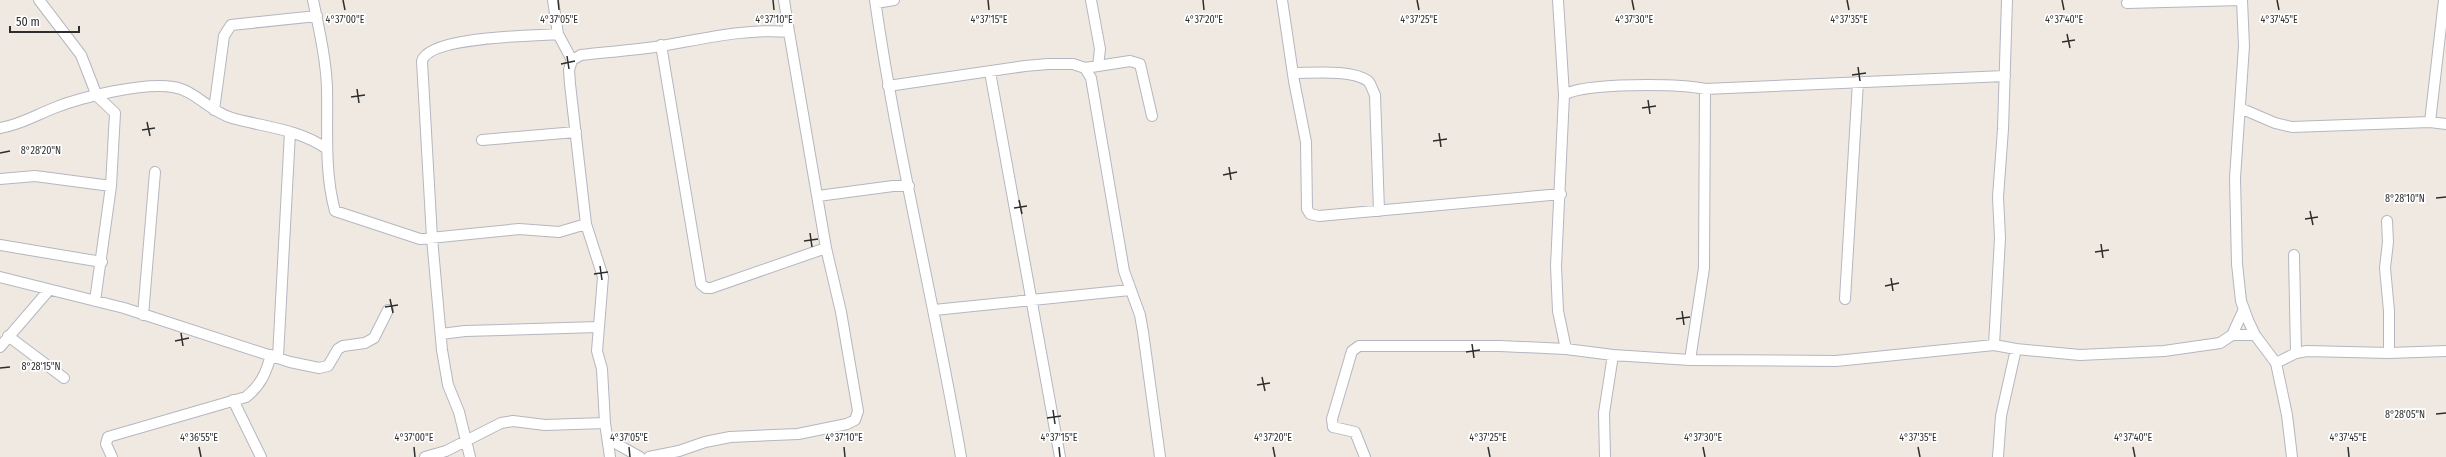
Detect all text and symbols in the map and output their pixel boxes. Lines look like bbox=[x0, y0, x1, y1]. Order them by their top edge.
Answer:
scale bar bbox=[10, 8, 79, 34]
text: 4°37'00"E bbox=[326, 14, 365, 26]
text: 4°37'05"E bbox=[540, 14, 578, 26]
text: 4°37'10"E bbox=[755, 14, 793, 26]
text: 4°37'15"E bbox=[971, 14, 1008, 26]
text: 4°37'20"E bbox=[1185, 14, 1223, 26]
text: 4°37'25"E bbox=[1400, 14, 1438, 26]
text: 4°37'30"E bbox=[1615, 14, 1653, 26]
text: 4°37'35"E bbox=[1830, 14, 1868, 26]
text: 4°37'40"E bbox=[2045, 14, 2083, 26]
text: 4°37'45"E bbox=[2260, 14, 2298, 26]
text: 50 m bbox=[16, 15, 40, 29]
text: 8°28'20"N bbox=[21, 145, 61, 157]
text: 8°28'10"N bbox=[2385, 193, 2425, 205]
text: 8°28'15"N bbox=[21, 361, 61, 373]
text: 8°28'05"N bbox=[2385, 409, 2425, 421]
text: 4°36'55"E bbox=[180, 432, 218, 444]
text: 4°37'00"E bbox=[395, 432, 434, 444]
text: 4°37'05"E bbox=[610, 432, 648, 444]
text: 4°37'10"E bbox=[825, 432, 863, 444]
text: 4°37'15"E bbox=[1041, 432, 1078, 444]
text: 4°37'20"E bbox=[1254, 432, 1292, 444]
text: 4°37'25"E bbox=[1469, 432, 1507, 444]
text: 4°37'30"E bbox=[1684, 432, 1722, 444]
text: 4°37'35"E bbox=[1899, 432, 1937, 444]
text: 4°37'40"E bbox=[2114, 432, 2152, 444]
text: 4°37'45"E bbox=[2329, 432, 2367, 444]

